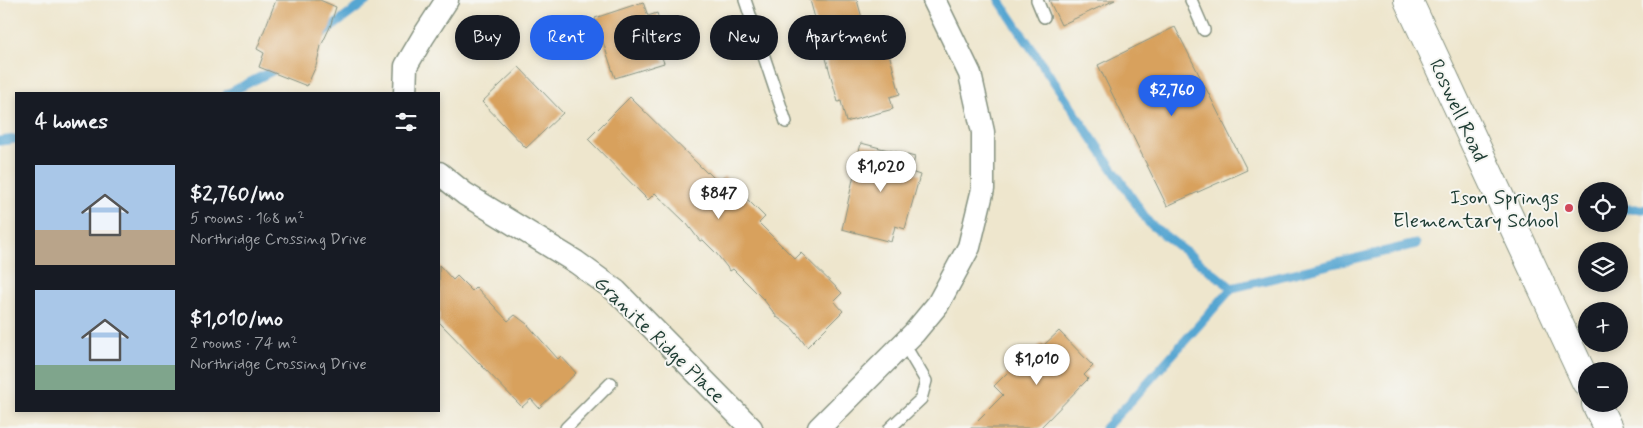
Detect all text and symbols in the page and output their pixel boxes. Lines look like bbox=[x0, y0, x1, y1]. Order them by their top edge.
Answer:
chip: Buy bbox=[455, 15, 520, 60]
chip: Rent bbox=[530, 15, 604, 60]
chip: Filters bbox=[614, 15, 700, 60]
chip: New bbox=[710, 15, 778, 60]
chip: Apartment bbox=[788, 15, 906, 60]
street label: Roswell Road bbox=[1422, 55, 1493, 166]
pin: $2,760 bbox=[1131, 74, 1213, 117]
text: $2,760 bbox=[1149, 80, 1195, 101]
text: 4 homes bbox=[35, 108, 108, 136]
icon: filters bbox=[392, 108, 420, 136]
pin: $1,020 bbox=[840, 150, 922, 193]
text: $1,020 bbox=[857, 156, 905, 177]
pin: $847 bbox=[689, 178, 749, 220]
text: $2,760/mo bbox=[190, 180, 284, 208]
map controls bbox=[1578, 182, 1628, 412]
button: locate bbox=[1578, 182, 1628, 232]
text: $847 bbox=[700, 183, 738, 204]
icon: home bbox=[75, 185, 135, 245]
place label: Ison Springs Elementary School bbox=[1393, 185, 1559, 235]
marker: Ison Springs Elementary School bbox=[1563, 202, 1575, 214]
text: 5 rooms · 168 m² bbox=[190, 208, 305, 229]
text: Northridge Crossing Drive bbox=[190, 229, 367, 250]
button: layers bbox=[1578, 242, 1628, 292]
street label: Granite Ridge Place bbox=[587, 270, 731, 410]
button: + bbox=[1578, 302, 1628, 352]
text: $1,010/mo bbox=[190, 305, 283, 333]
icon: home bbox=[75, 310, 135, 370]
text: 2 rooms · 74 m² bbox=[190, 333, 298, 354]
pin: $1,010 bbox=[996, 344, 1078, 386]
text: $1,010 bbox=[1015, 349, 1059, 370]
text: Northridge Crossing Drive bbox=[190, 354, 367, 375]
button: − bbox=[1578, 362, 1628, 412]

